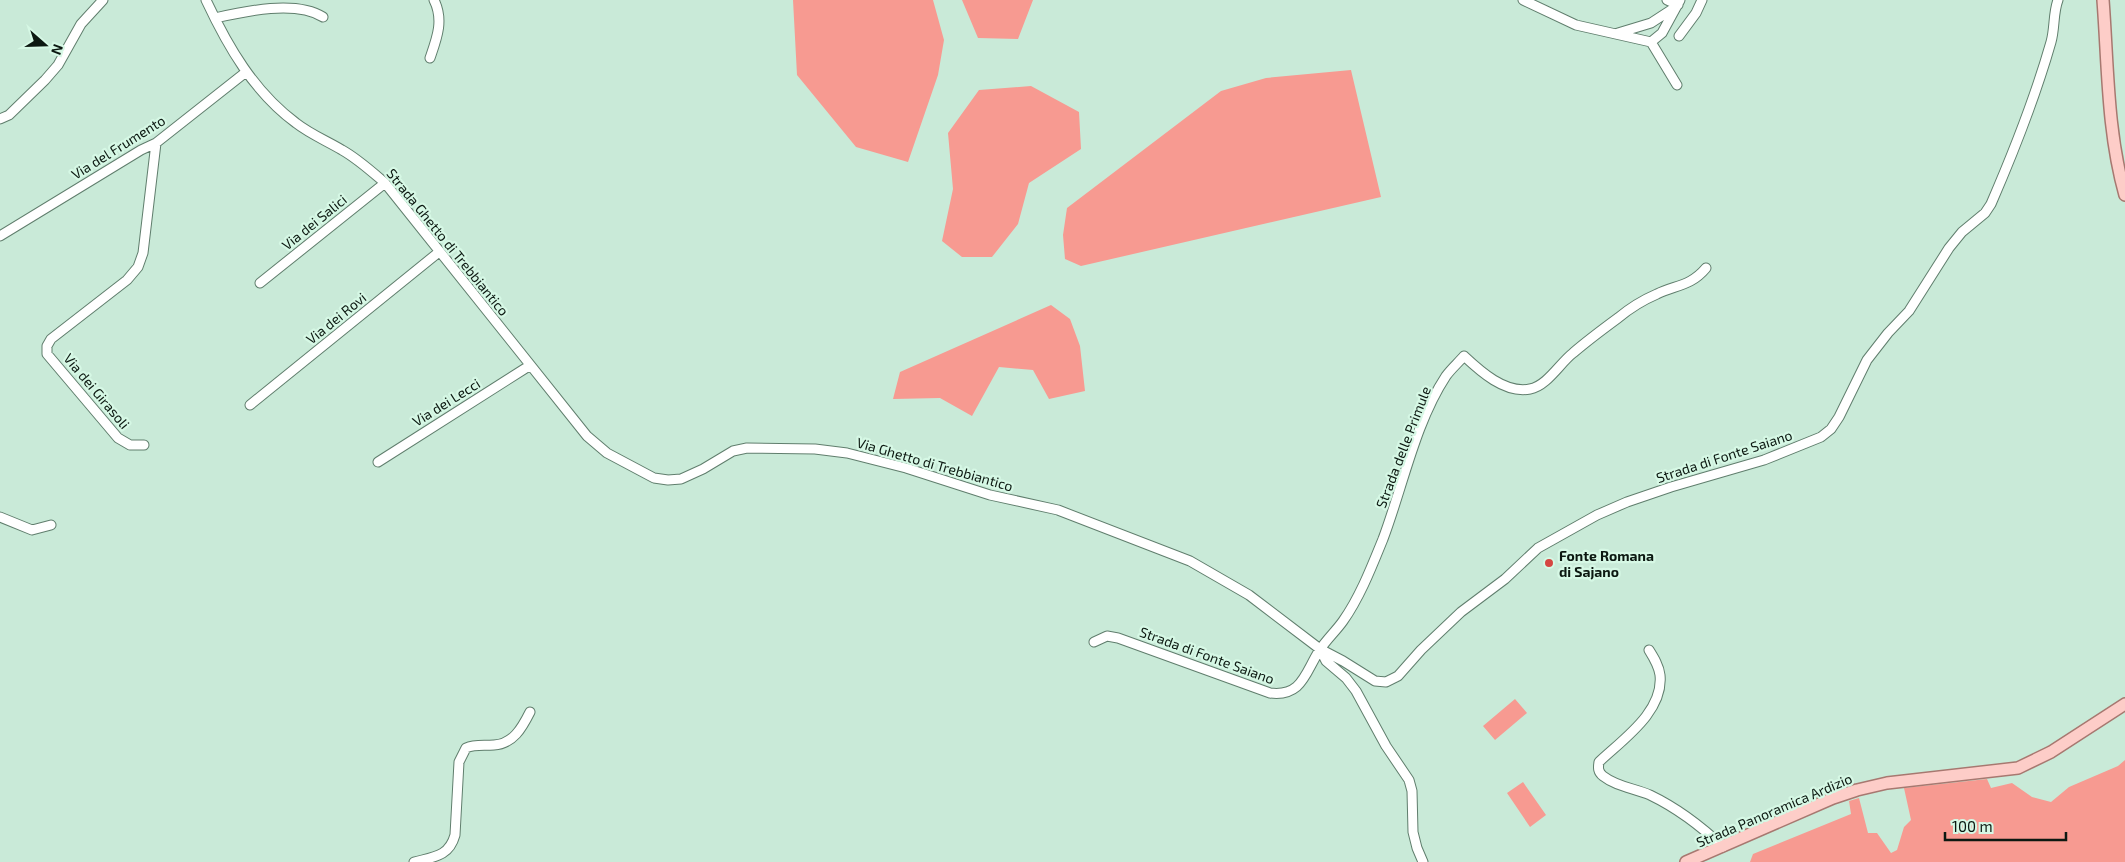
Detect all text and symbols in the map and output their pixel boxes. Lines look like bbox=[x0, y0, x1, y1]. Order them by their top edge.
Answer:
north arrow bbox=[20, 20, 70, 70]
text: N bbox=[48, 42, 67, 57]
street label: Via del Frumento bbox=[68, 111, 168, 183]
street label: Strada Ghetto di Trebbiantico bbox=[383, 165, 513, 319]
street label: Via dei Salici bbox=[278, 191, 350, 253]
street label: Via dei Rovi bbox=[303, 289, 369, 347]
street label: Via dei Girasoli bbox=[61, 350, 133, 432]
street label: Via dei Lecci bbox=[409, 374, 483, 430]
street label: Strada delle Primule bbox=[1372, 384, 1434, 510]
street label: Strada di Fonte Saiano bbox=[1654, 426, 1794, 486]
street label: Via Ghetto di Trebbiantico bbox=[855, 434, 1015, 494]
place label: Fonte Romana di Sajano bbox=[1559, 547, 1654, 580]
marker: Fonte Romana di Sajano bbox=[1543, 557, 1555, 569]
street label: Strada di Fonte Saiano bbox=[1137, 623, 1277, 687]
street label: Strada Panoramica Ardizio bbox=[1693, 769, 1855, 851]
scale bar bbox=[1945, 810, 2066, 842]
text: 100 m bbox=[1952, 817, 1993, 835]

